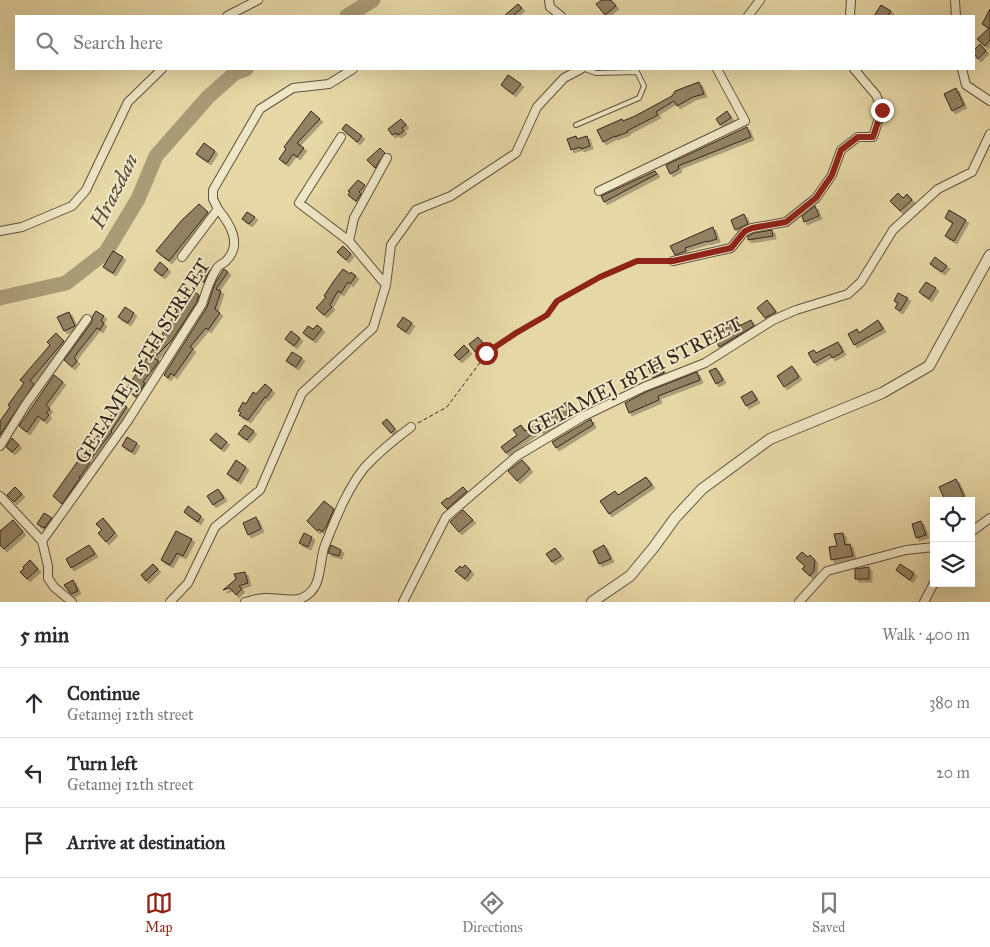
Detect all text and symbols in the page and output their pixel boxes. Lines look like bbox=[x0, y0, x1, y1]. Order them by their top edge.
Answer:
search box bbox=[15, 15, 975, 70]
icon: search bbox=[33, 29, 61, 57]
text: Search here bbox=[73, 31, 163, 54]
route end bbox=[871, 99, 894, 122]
water label: Hrazdan bbox=[84, 149, 144, 234]
street label: GETAMEJ 15TH STREET bbox=[69, 254, 216, 468]
street label: GETAMEJ 18TH STREET bbox=[522, 311, 746, 442]
route start bbox=[475, 342, 498, 365]
map controls bbox=[930, 497, 975, 587]
button: locate bbox=[930, 497, 975, 542]
button: layers bbox=[930, 542, 975, 587]
text: 5 min bbox=[20, 622, 69, 648]
text: Walk · 400 m bbox=[882, 625, 970, 644]
text: Continue bbox=[67, 682, 140, 705]
icon: ahead bbox=[20, 689, 48, 717]
text: 380 m bbox=[929, 693, 970, 712]
text: Getamej 12th street bbox=[67, 705, 194, 724]
text: Turn left bbox=[67, 752, 137, 775]
icon: left bbox=[20, 759, 48, 787]
text: 20 m bbox=[936, 763, 970, 782]
text: Getamej 12th street bbox=[67, 775, 194, 794]
icon: arrive bbox=[20, 829, 48, 857]
text: Arrive at destination bbox=[67, 831, 225, 854]
tab: Map bbox=[145, 889, 173, 936]
tab: Directions bbox=[462, 889, 523, 936]
tab: Saved bbox=[812, 889, 845, 936]

